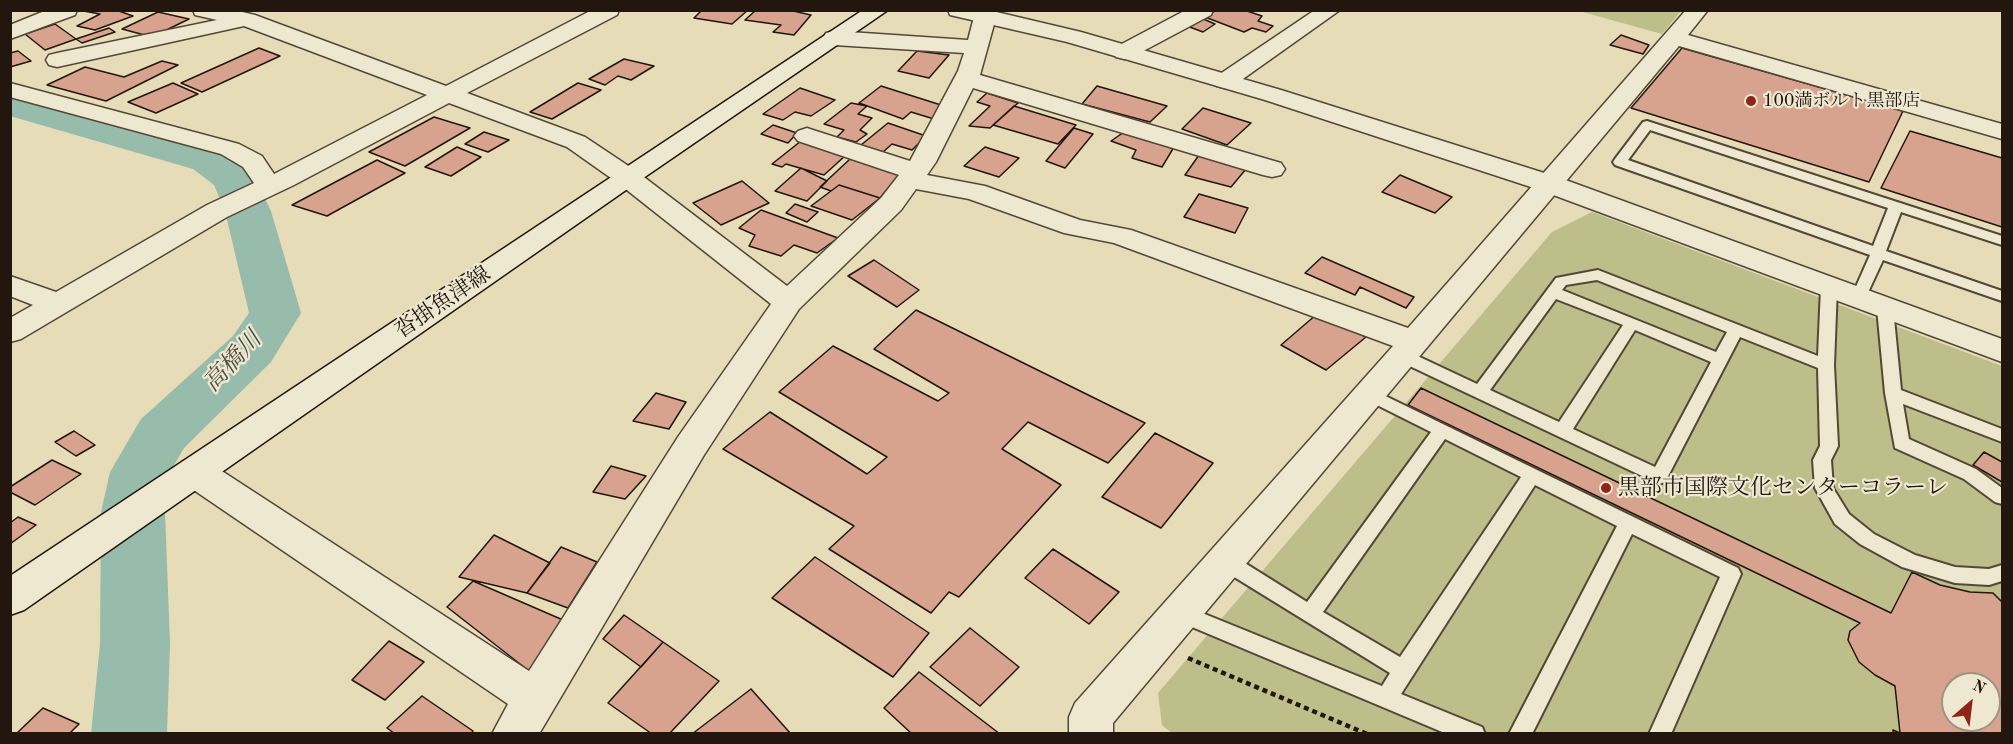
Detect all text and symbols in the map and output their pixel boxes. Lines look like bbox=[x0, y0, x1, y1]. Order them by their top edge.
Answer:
place label: 100満ボルト黒部店 bbox=[1763, 90, 1920, 112]
marker: 100満ボルト黒部店 bbox=[1744, 94, 1758, 108]
street label: 沓掛魚津線 bbox=[390, 261, 496, 345]
water label: 高橋川 bbox=[198, 326, 268, 398]
place label: 黒部市国際文化センターコラーレ bbox=[1618, 475, 1948, 501]
marker: 黒部市国際文化センターコラーレ bbox=[1599, 481, 1613, 495]
north arrow bbox=[1941, 672, 2001, 732]
text: N bbox=[1969, 678, 1988, 698]

